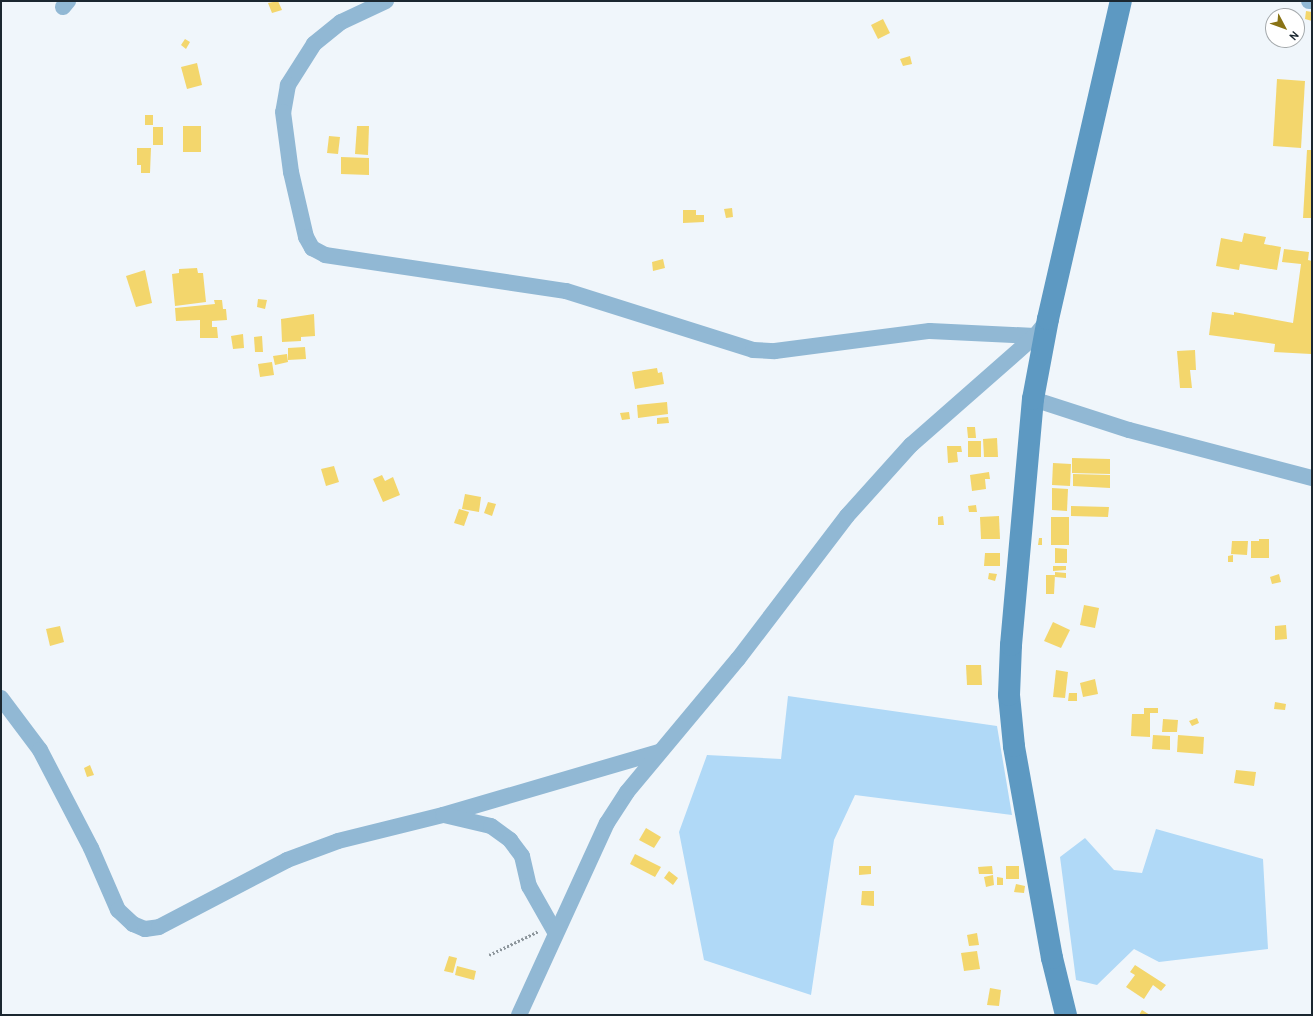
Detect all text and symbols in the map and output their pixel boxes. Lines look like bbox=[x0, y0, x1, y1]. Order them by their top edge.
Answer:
north arrow bbox=[1265, 8, 1305, 48]
text: N bbox=[1285, 28, 1301, 43]

